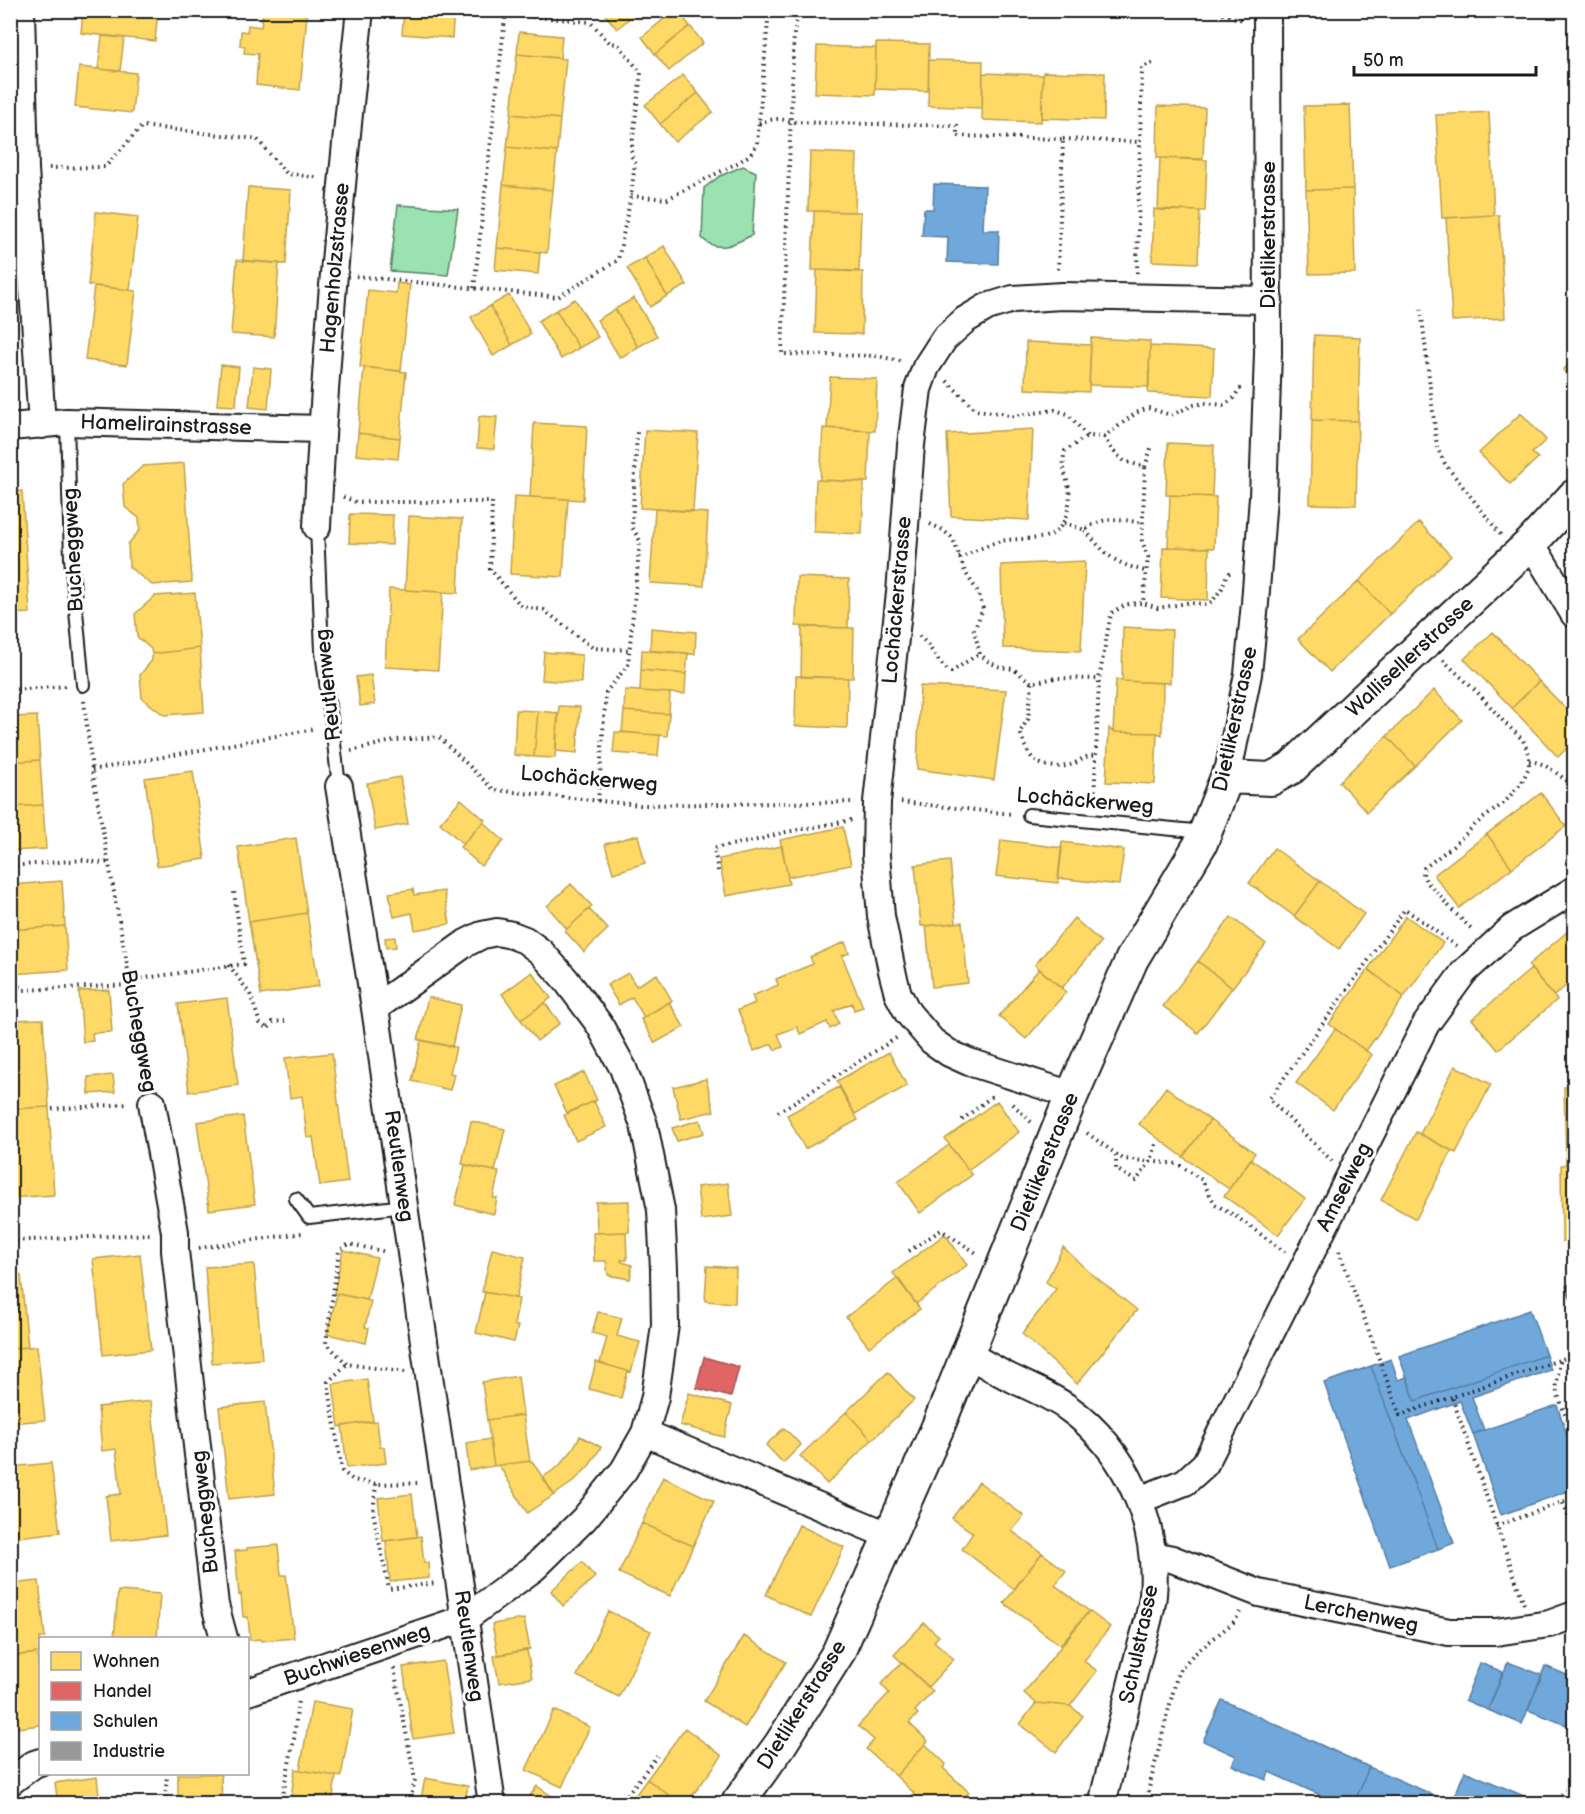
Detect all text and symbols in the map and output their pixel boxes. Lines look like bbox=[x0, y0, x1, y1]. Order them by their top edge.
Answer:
scale bar bbox=[1354, 39, 1536, 77]
text: 50 m bbox=[1363, 50, 1404, 71]
street label: Dietlikerstrasse bbox=[1256, 161, 1281, 309]
street label: Hagenholzstrasse bbox=[315, 182, 355, 354]
street label: Hamelirainstrasse bbox=[80, 410, 252, 440]
street label: Bucheggweg bbox=[57, 487, 89, 613]
street label: Lochäckerstrasse bbox=[877, 515, 917, 685]
street label: Wallisellerstrasse bbox=[1341, 591, 1479, 723]
street label: Reutlenweg bbox=[310, 628, 346, 742]
street label: Dietlikerstrasse bbox=[1207, 644, 1263, 794]
street label: Lochäckerweg bbox=[519, 761, 659, 797]
street label: Lochäckerweg bbox=[1015, 783, 1155, 819]
street label: Bucheggweg bbox=[116, 968, 162, 1094]
street label: Dietlikerstrasse bbox=[1006, 1089, 1084, 1235]
street label: Reutlenweg bbox=[379, 1108, 419, 1224]
street label: Amselweg bbox=[1311, 1138, 1377, 1236]
street label: Bucheggweg bbox=[186, 1449, 224, 1575]
street label: Schulstrasse bbox=[1114, 1582, 1164, 1706]
street label: Reutlenweg bbox=[449, 1588, 489, 1704]
street label: Lerchenweg bbox=[1301, 1590, 1421, 1638]
street label: Buchwiesenweg bbox=[281, 1618, 433, 1692]
street label: Dietlikerstrasse bbox=[752, 1636, 852, 1774]
legend bbox=[39, 1637, 249, 1775]
text: Wohnen bbox=[93, 1651, 160, 1672]
text: Handel bbox=[93, 1681, 152, 1702]
text: Schulen bbox=[93, 1711, 158, 1732]
text: Industrie bbox=[93, 1741, 165, 1762]

